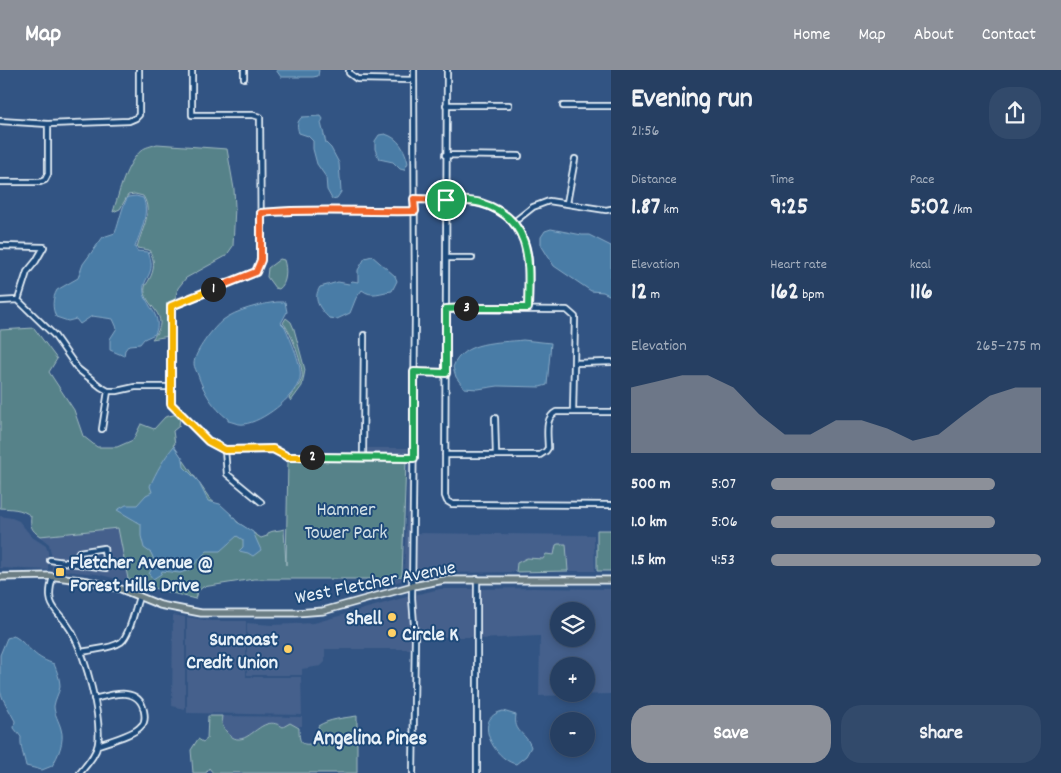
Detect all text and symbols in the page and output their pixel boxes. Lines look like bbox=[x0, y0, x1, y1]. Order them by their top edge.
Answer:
text: Map bbox=[25, 18, 61, 52]
text: Home bbox=[793, 23, 830, 48]
text: Map bbox=[858, 23, 886, 48]
text: About bbox=[914, 23, 954, 48]
text: Contact bbox=[982, 23, 1036, 48]
text: Evening run bbox=[631, 81, 753, 121]
button: share bbox=[989, 87, 1041, 139]
text: 21:56 bbox=[631, 120, 659, 143]
text: Distance bbox=[631, 170, 677, 190]
text: Time bbox=[770, 170, 794, 190]
text: Pace bbox=[910, 170, 934, 190]
pin bbox=[425, 179, 467, 221]
icon: arrive bbox=[432, 186, 460, 214]
text: 1.87 bbox=[631, 190, 660, 226]
text: 9:25 bbox=[770, 190, 808, 226]
text: 5:02 bbox=[910, 190, 950, 226]
text: km bbox=[660, 200, 679, 220]
text: /km bbox=[950, 200, 973, 220]
text: Elevation bbox=[631, 255, 680, 275]
text: Heart rate bbox=[770, 255, 827, 275]
text: kcal bbox=[910, 255, 931, 275]
text: 12 bbox=[631, 275, 647, 311]
text: 162 bbox=[770, 275, 799, 311]
text: 116 bbox=[910, 275, 933, 311]
pin: 1 bbox=[200, 276, 226, 302]
text: 1 bbox=[212, 279, 215, 299]
text: m bbox=[647, 285, 660, 305]
text: bpm bbox=[799, 285, 824, 305]
pin: 3 bbox=[454, 296, 478, 320]
text: 3 bbox=[463, 298, 470, 318]
text: Elevation bbox=[631, 335, 687, 358]
text: 265–275 m bbox=[976, 335, 1041, 358]
pin: 2 bbox=[300, 444, 324, 470]
text: 2 bbox=[309, 447, 316, 467]
text: 500 m bbox=[631, 473, 671, 496]
text: 5:07 bbox=[711, 473, 736, 496]
park label: Hamner Tower Park bbox=[305, 497, 387, 548]
text: 1.0 km bbox=[631, 511, 667, 534]
text: 5:06 bbox=[711, 511, 738, 534]
text: 1.5 km bbox=[631, 549, 666, 572]
text: 4:53 bbox=[711, 549, 735, 572]
place label: Fletcher Avenue @ Forest Hills Drive bbox=[70, 550, 213, 601]
street label: West Fletcher Avenue bbox=[293, 555, 459, 613]
marker: Fletcher Avenue @ Forest Hills Drive bbox=[54, 566, 66, 578]
map controls bbox=[550, 602, 595, 757]
button: layers bbox=[550, 602, 595, 647]
place label: Shell bbox=[346, 606, 382, 634]
marker: Shell bbox=[386, 611, 398, 623]
place label: Circle K bbox=[402, 622, 459, 650]
place label: Suncoast Credit Union bbox=[186, 627, 279, 678]
marker: Circle K bbox=[386, 627, 398, 639]
marker: Suncoast Credit Union bbox=[282, 643, 294, 655]
button: + bbox=[550, 657, 595, 702]
button: Save bbox=[631, 705, 831, 763]
button: Share bbox=[841, 705, 1041, 763]
button: − bbox=[550, 712, 595, 757]
district label: Angelina Pines bbox=[313, 725, 427, 755]

